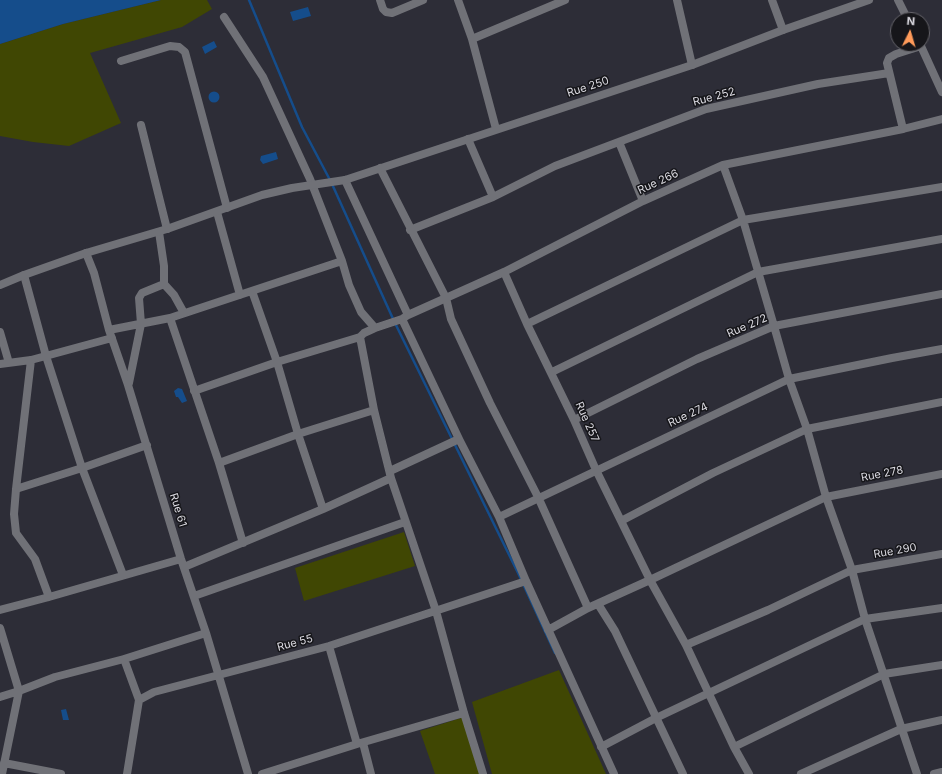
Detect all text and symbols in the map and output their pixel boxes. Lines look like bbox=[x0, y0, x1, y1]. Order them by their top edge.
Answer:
north arrow bbox=[890, 12, 930, 52]
text: N bbox=[906, 14, 916, 28]
street label: Rue 250 bbox=[565, 74, 611, 100]
street label: Rue 252 bbox=[691, 85, 737, 109]
street label: Rue 266 bbox=[636, 167, 680, 197]
street label: Rue 272 bbox=[725, 312, 769, 340]
street label: Rue 257 bbox=[572, 400, 602, 444]
street label: Rue 274 bbox=[666, 400, 710, 430]
street label: Rue 278 bbox=[860, 463, 904, 485]
street label: Rue 61 bbox=[167, 492, 189, 528]
street label: Rue 290 bbox=[872, 541, 918, 561]
street label: Rue 55 bbox=[276, 632, 314, 654]

